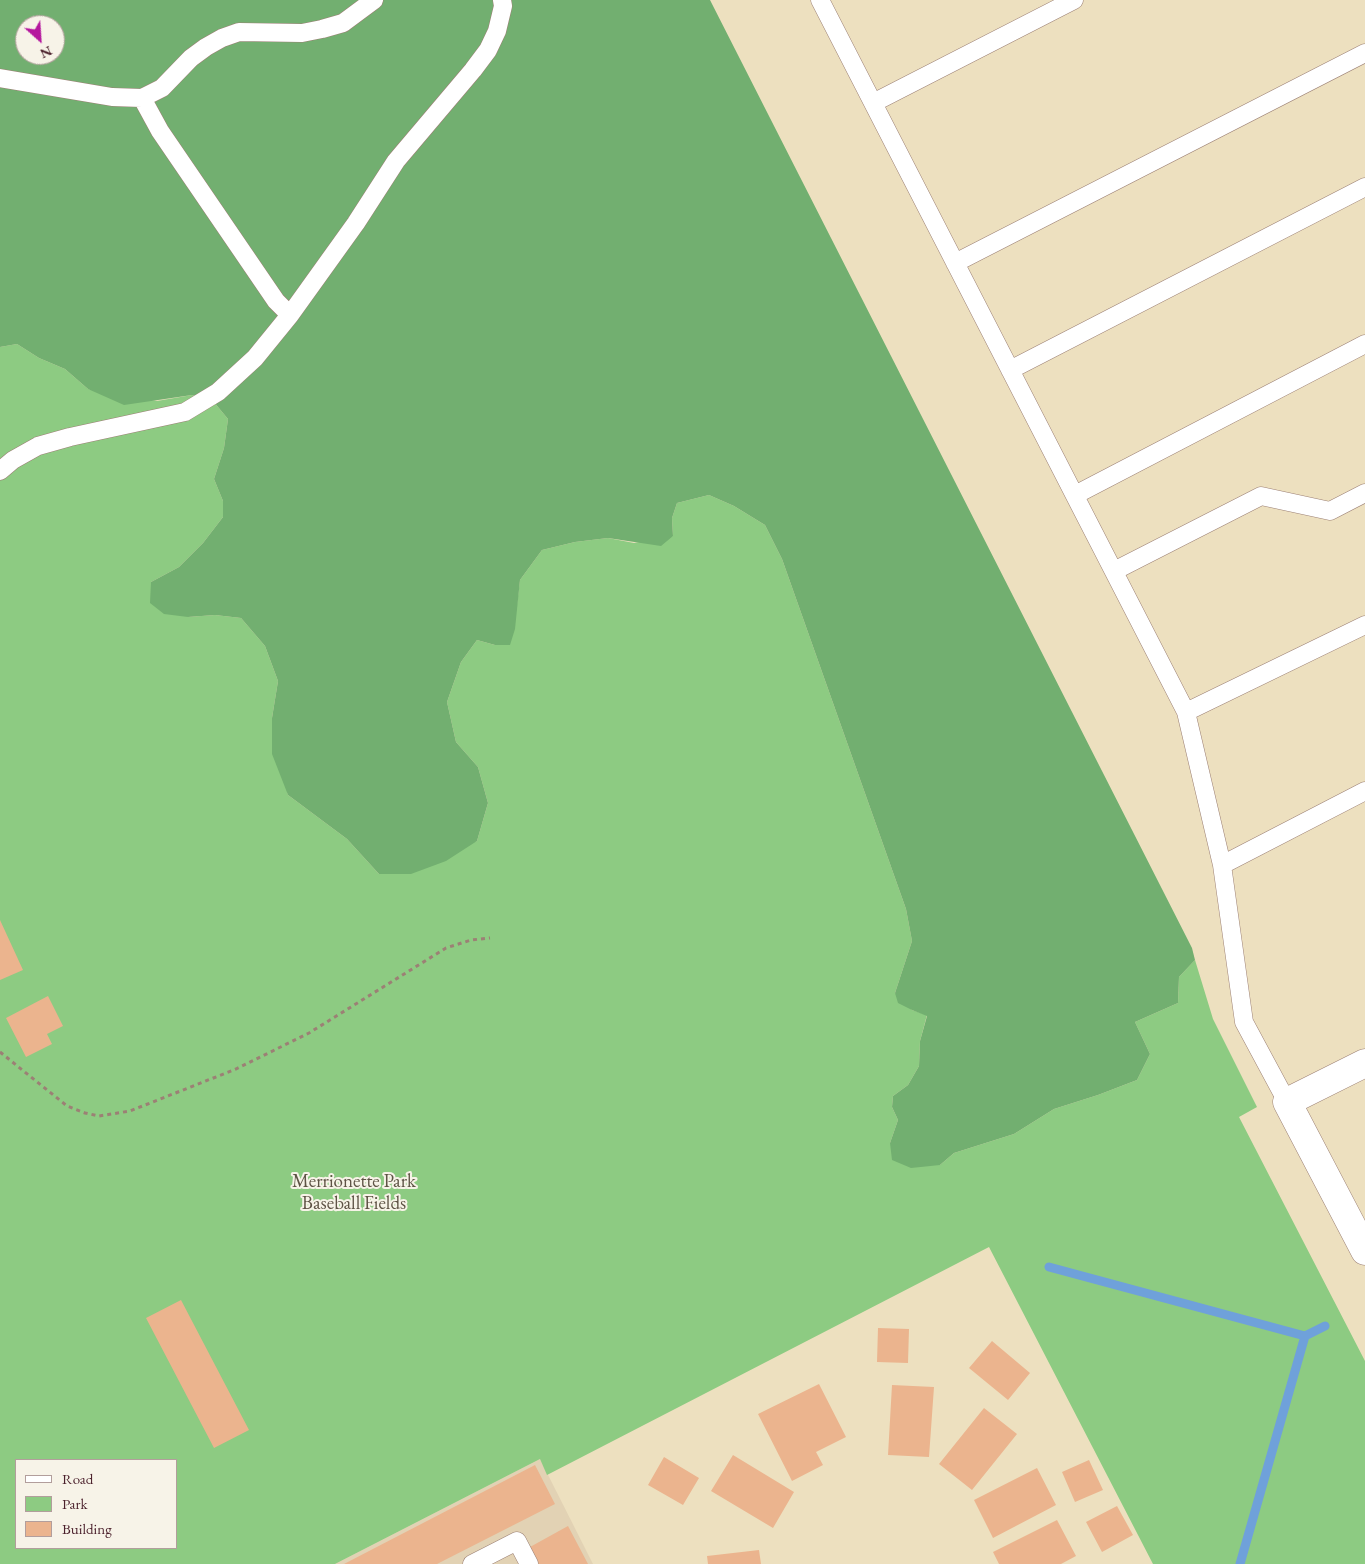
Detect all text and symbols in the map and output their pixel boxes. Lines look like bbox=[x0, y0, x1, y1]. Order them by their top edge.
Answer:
north arrow bbox=[15, 15, 65, 65]
text: N bbox=[37, 42, 55, 63]
park label: Merrionette Park Baseball Fields bbox=[292, 1171, 416, 1215]
legend bbox=[15, 1459, 178, 1549]
text: Road bbox=[62, 1469, 93, 1488]
text: Park bbox=[62, 1494, 88, 1513]
text: Building bbox=[62, 1519, 112, 1538]

